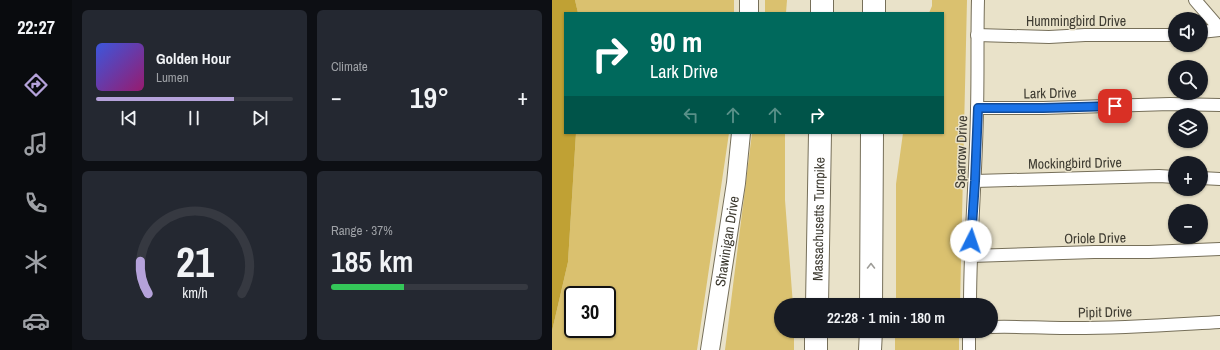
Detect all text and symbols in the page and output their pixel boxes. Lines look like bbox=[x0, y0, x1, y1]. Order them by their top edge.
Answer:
street label: Hummingbird Drive bbox=[1026, 12, 1126, 30]
map controls bbox=[1168, 12, 1208, 244]
button: sound bbox=[1168, 12, 1208, 52]
text: 22:27 bbox=[17, 15, 55, 40]
text: 90 m bbox=[650, 23, 702, 61]
icon: right bbox=[584, 28, 636, 80]
text: Golden Hour bbox=[156, 48, 231, 69]
text: Climate bbox=[331, 58, 368, 75]
text: Lark Drive bbox=[650, 59, 718, 84]
button: search bbox=[1168, 60, 1208, 100]
text: Lumen bbox=[156, 69, 189, 86]
icon: directions bbox=[22, 71, 50, 99]
text: 19° bbox=[410, 77, 449, 117]
text: − bbox=[331, 82, 342, 112]
text: + bbox=[517, 82, 528, 112]
street label: Lark Drive bbox=[1023, 84, 1077, 102]
pin bbox=[1098, 89, 1132, 123]
icon: arrive bbox=[1104, 95, 1126, 117]
icon: left bbox=[680, 104, 702, 126]
icon: ahead bbox=[722, 104, 744, 126]
icon: ahead bbox=[764, 104, 786, 126]
icon: right bbox=[806, 104, 828, 126]
icon: previous bbox=[118, 107, 140, 129]
icon: pause bbox=[183, 107, 205, 129]
icon: next bbox=[249, 107, 271, 129]
button: layers bbox=[1168, 108, 1208, 148]
street label: Sparrow Drive bbox=[951, 115, 971, 189]
icon: music bbox=[22, 130, 50, 158]
street label: Mockingbird Drive bbox=[1028, 153, 1122, 173]
button: + bbox=[1168, 156, 1208, 196]
street label: Massachusetts Turnpike bbox=[808, 157, 829, 281]
icon: phone bbox=[22, 189, 50, 217]
street label: Shawinigan Drive bbox=[711, 195, 743, 288]
button: − bbox=[1168, 204, 1208, 244]
position arrow bbox=[950, 220, 992, 262]
text: Range · 37% bbox=[331, 222, 393, 239]
street label: Oriole Drive bbox=[1064, 228, 1126, 248]
text: 21 bbox=[176, 233, 213, 289]
text: 185 km bbox=[331, 241, 413, 281]
icon: climate bbox=[22, 248, 50, 276]
one-way arrow bbox=[867, 263, 875, 269]
text: km/h bbox=[182, 282, 207, 301]
speed limit sign: 30 bbox=[564, 286, 616, 338]
street label: Pipit Drive bbox=[1078, 303, 1132, 321]
icon: car bbox=[22, 307, 50, 335]
text: 22:28 · 1 min · 180 m bbox=[827, 307, 945, 328]

